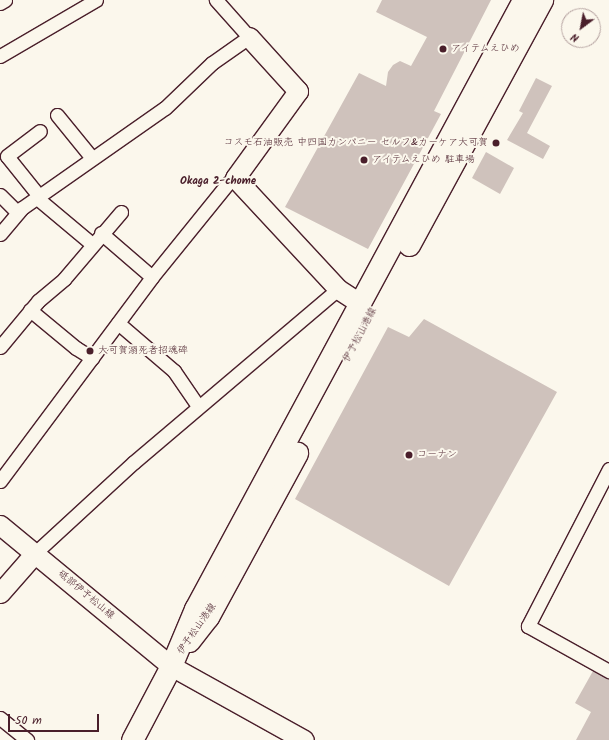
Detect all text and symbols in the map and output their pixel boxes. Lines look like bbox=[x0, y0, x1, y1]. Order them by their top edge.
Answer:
north arrow bbox=[561, 8, 601, 48]
text: N bbox=[567, 28, 583, 47]
place label: アイテムえひめ bbox=[451, 43, 521, 55]
marker: アイテムえひめ bbox=[438, 44, 448, 54]
place label: コスモ石油販売 中四国カンパニー セルフ&カーケア大可賀 bbox=[223, 137, 488, 149]
marker: コスモ石油販売 中四国カンパニー セルフ&カーケア大可賀 bbox=[491, 138, 501, 148]
place label: アイテムえひめ 駐車場 bbox=[372, 154, 476, 166]
marker: アイテムえひめ 駐車場 bbox=[359, 155, 369, 165]
district label: Okaga 2-chome bbox=[180, 174, 256, 188]
street label: 伊予松山港線 bbox=[341, 306, 379, 364]
place label: 大可賀溺死者招魂碑 bbox=[98, 345, 188, 357]
marker: 大可賀溺死者招魂碑 bbox=[85, 346, 95, 356]
place label: コーナン bbox=[417, 449, 457, 461]
marker: コーナン bbox=[404, 450, 414, 460]
street label: 砥部伊予松山線 bbox=[55, 568, 117, 622]
street label: 伊予松山港線 bbox=[175, 601, 219, 657]
scale bar bbox=[10, 706, 101, 732]
text: 50 m bbox=[15, 711, 42, 730]

